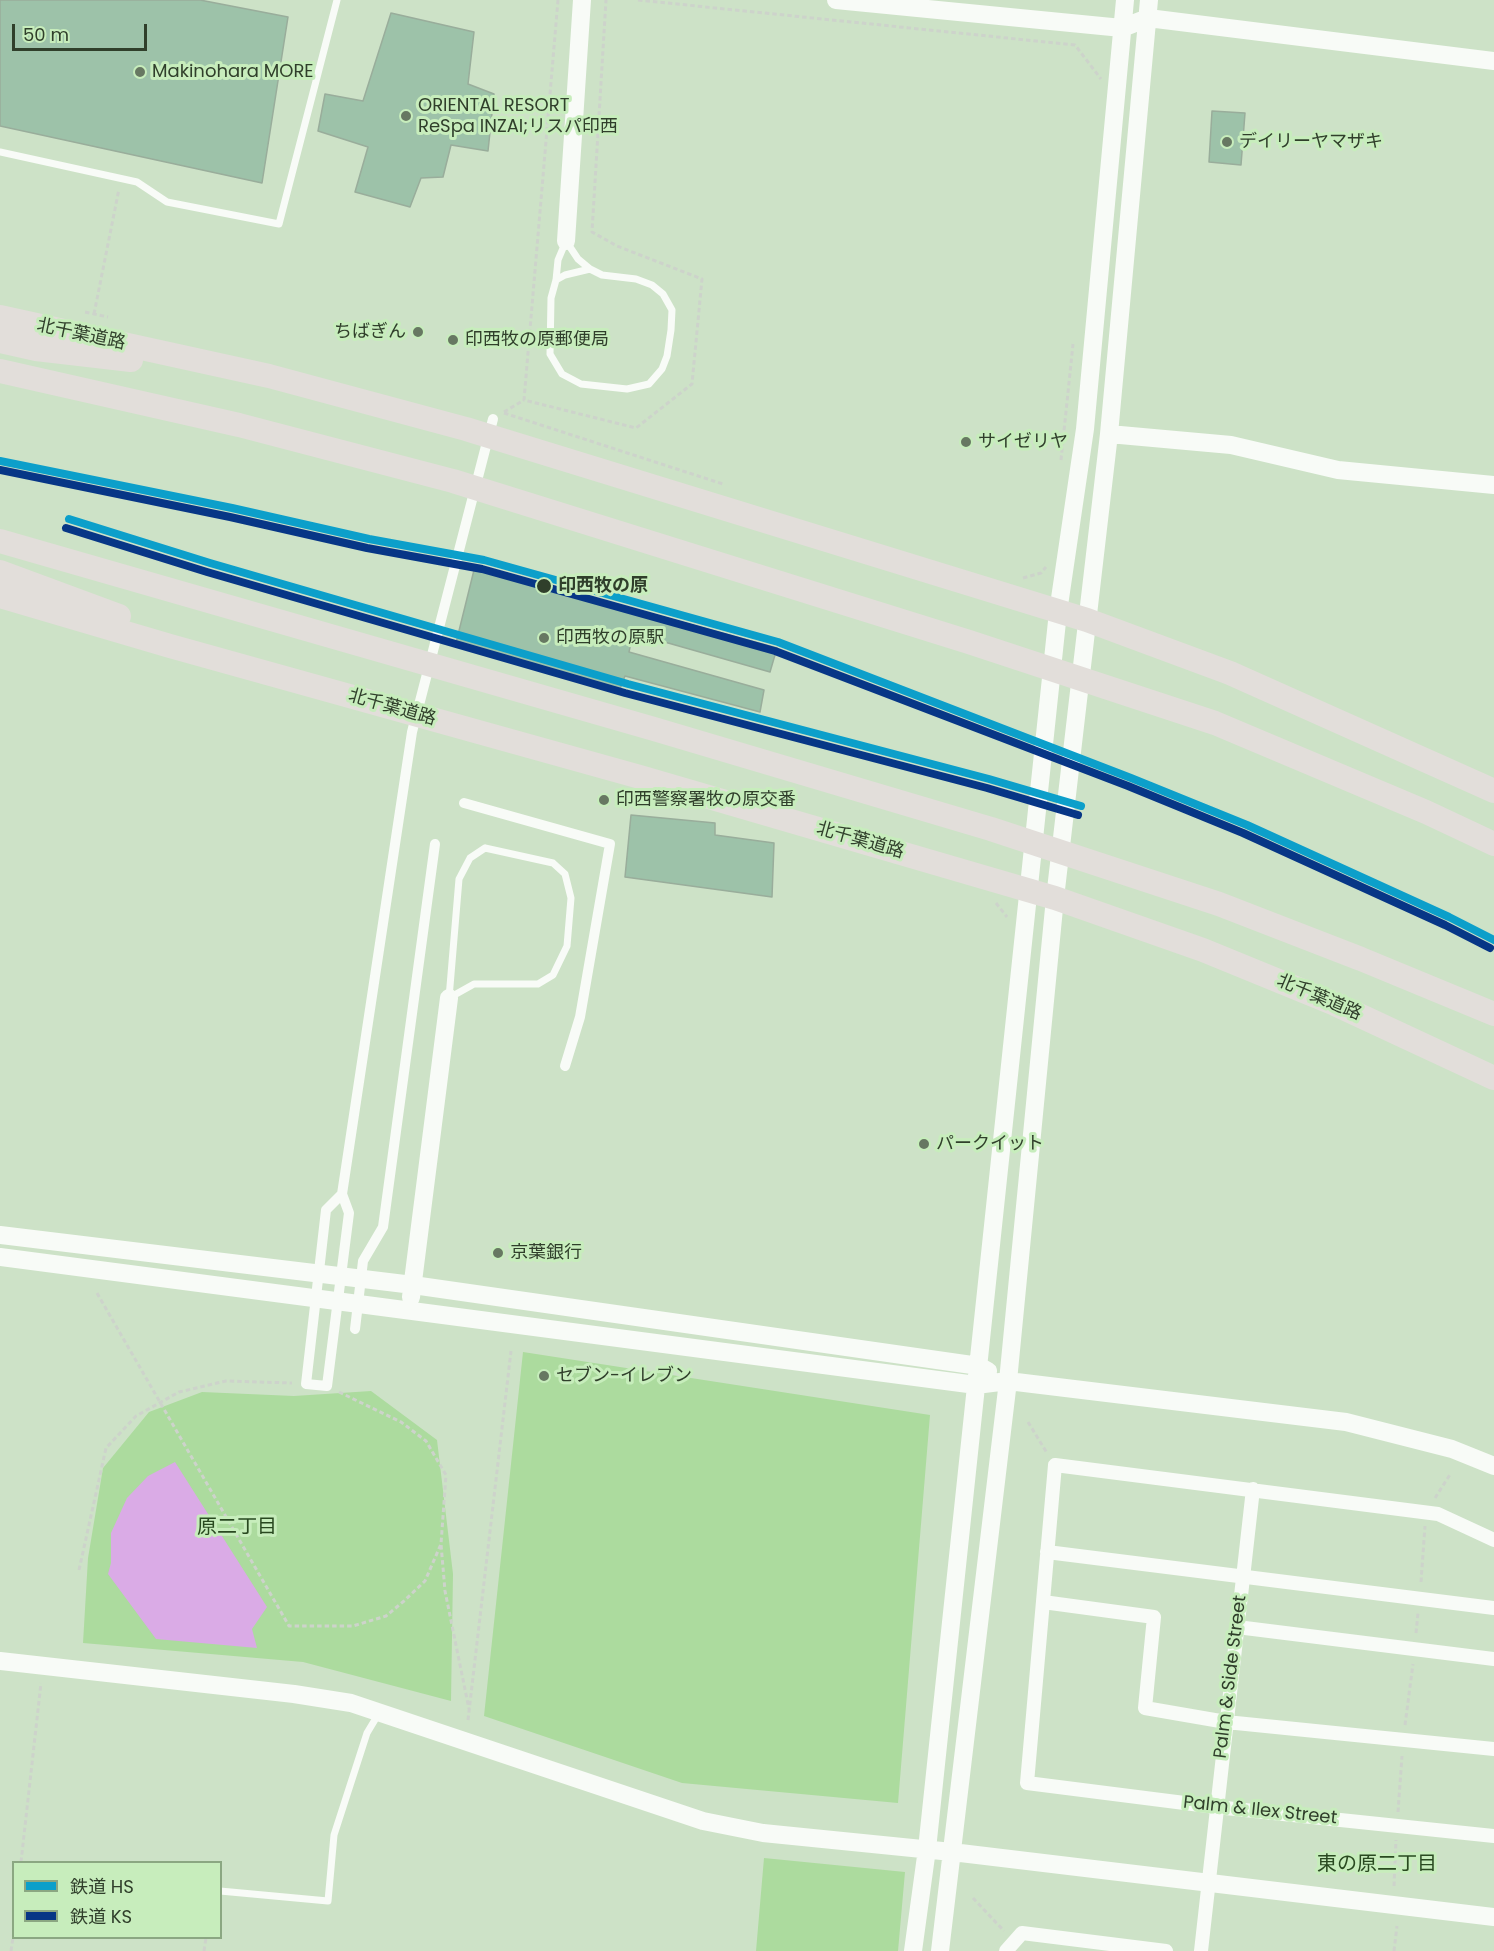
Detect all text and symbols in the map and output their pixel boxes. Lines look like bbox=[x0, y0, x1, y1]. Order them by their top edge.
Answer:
scale bar bbox=[15, 12, 150, 50]
text: 50 m bbox=[23, 22, 69, 47]
place label: Makinohara MORE bbox=[152, 61, 314, 83]
marker: Makinohara MORE bbox=[133, 65, 147, 79]
place label: ORIENTAL RESORT ReSpa INZAI;リスパ印西 bbox=[418, 95, 618, 138]
marker: ORIENTAL RESORT ReSpa INZAI;リスパ印西 bbox=[399, 109, 413, 123]
place label: デイリーヤマザキ bbox=[1239, 131, 1383, 153]
marker: デイリーヤマザキ bbox=[1220, 135, 1234, 149]
street label: 北千葉道路 bbox=[35, 315, 127, 355]
place label: ちばぎん bbox=[334, 321, 406, 343]
marker: ちばぎん bbox=[411, 325, 425, 339]
place label: 印西牧の原郵便局 bbox=[465, 329, 609, 351]
marker: 印西牧の原郵便局 bbox=[446, 333, 460, 347]
place label: サイゼリヤ bbox=[978, 431, 1068, 453]
marker: サイゼリヤ bbox=[959, 435, 973, 449]
place label: 印西牧の原 bbox=[558, 575, 648, 597]
marker: 印西牧の原 bbox=[535, 577, 553, 595]
place label: 印西牧の原駅 bbox=[556, 627, 664, 649]
marker: 印西牧の原駅 bbox=[537, 631, 551, 645]
street label: 北千葉道路 bbox=[346, 685, 438, 731]
place label: 印西警察署牧の原交番 bbox=[616, 789, 796, 811]
marker: 印西警察署牧の原交番 bbox=[597, 793, 611, 807]
street label: 北千葉道路 bbox=[814, 818, 906, 864]
street label: 北千葉道路 bbox=[1273, 970, 1365, 1026]
place label: パークイット bbox=[936, 1133, 1044, 1155]
marker: パークイット bbox=[917, 1137, 931, 1151]
place label: 京葉銀行 bbox=[510, 1242, 582, 1264]
marker: 京葉銀行 bbox=[491, 1246, 505, 1260]
place label: セブン-イレブン bbox=[556, 1365, 692, 1387]
marker: セブン-イレブン bbox=[537, 1369, 551, 1383]
district label: 原二丁目 bbox=[197, 1516, 277, 1540]
street label: Palm & Side Street bbox=[1210, 1594, 1252, 1760]
street label: Palm & Ilex Street bbox=[1182, 1792, 1338, 1830]
district label: 東の原二丁目 bbox=[1317, 1853, 1437, 1877]
legend bbox=[12, 1861, 222, 1939]
text: 鉄道 HS bbox=[70, 1874, 134, 1899]
text: 鉄道 KS bbox=[70, 1904, 132, 1929]

